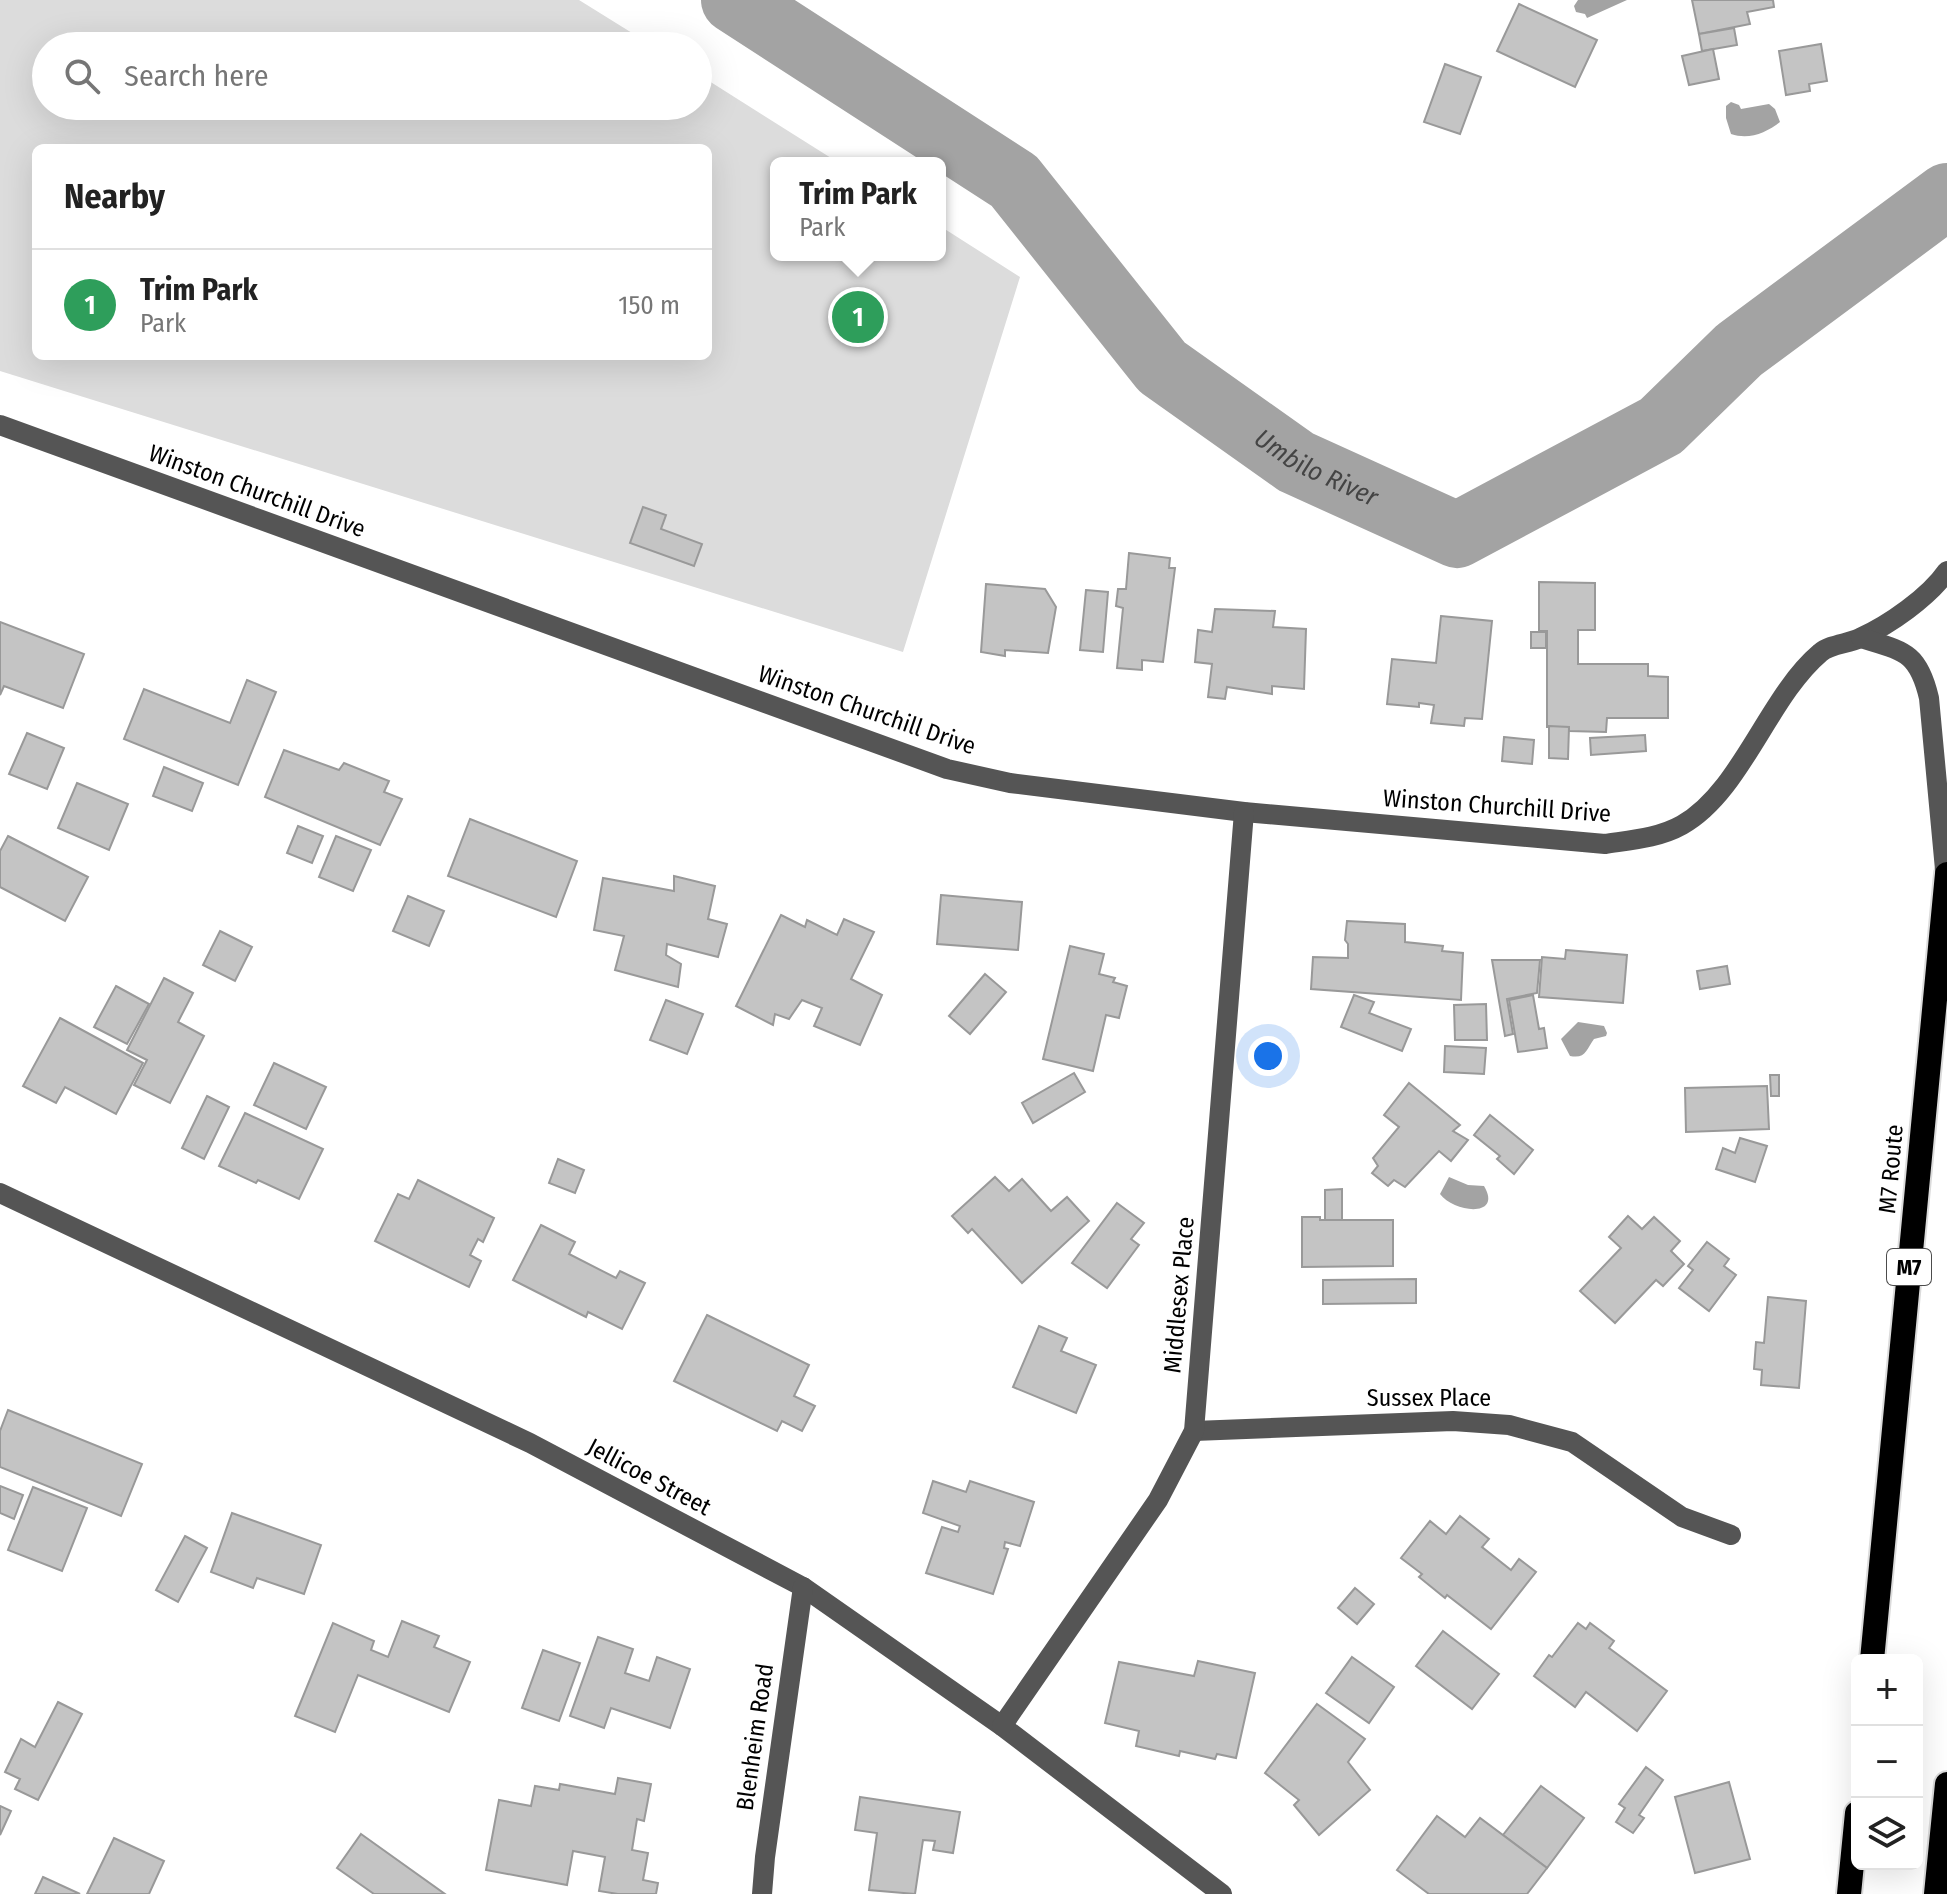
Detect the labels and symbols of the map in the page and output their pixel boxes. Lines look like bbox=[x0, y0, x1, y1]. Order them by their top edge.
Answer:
pin: 1 bbox=[832, 287, 884, 347]
water label: Umbilo River bbox=[1248, 423, 1383, 513]
street label: Winston Churchill Drive bbox=[145, 439, 369, 543]
street label: Winston Churchill Drive bbox=[755, 660, 979, 760]
street label: Winston Churchill Drive bbox=[1382, 784, 1612, 828]
your location bbox=[1248, 1036, 1288, 1076]
street label: M7 Route bbox=[1873, 1123, 1909, 1215]
street label: Middlesex Place bbox=[1158, 1216, 1200, 1374]
road number: M7 bbox=[1887, 1249, 1931, 1285]
street label: Sussex Place bbox=[1367, 1384, 1491, 1412]
street label: Jellicoe Street bbox=[582, 1433, 716, 1521]
street label: Blenheim Road bbox=[731, 1662, 779, 1812]

